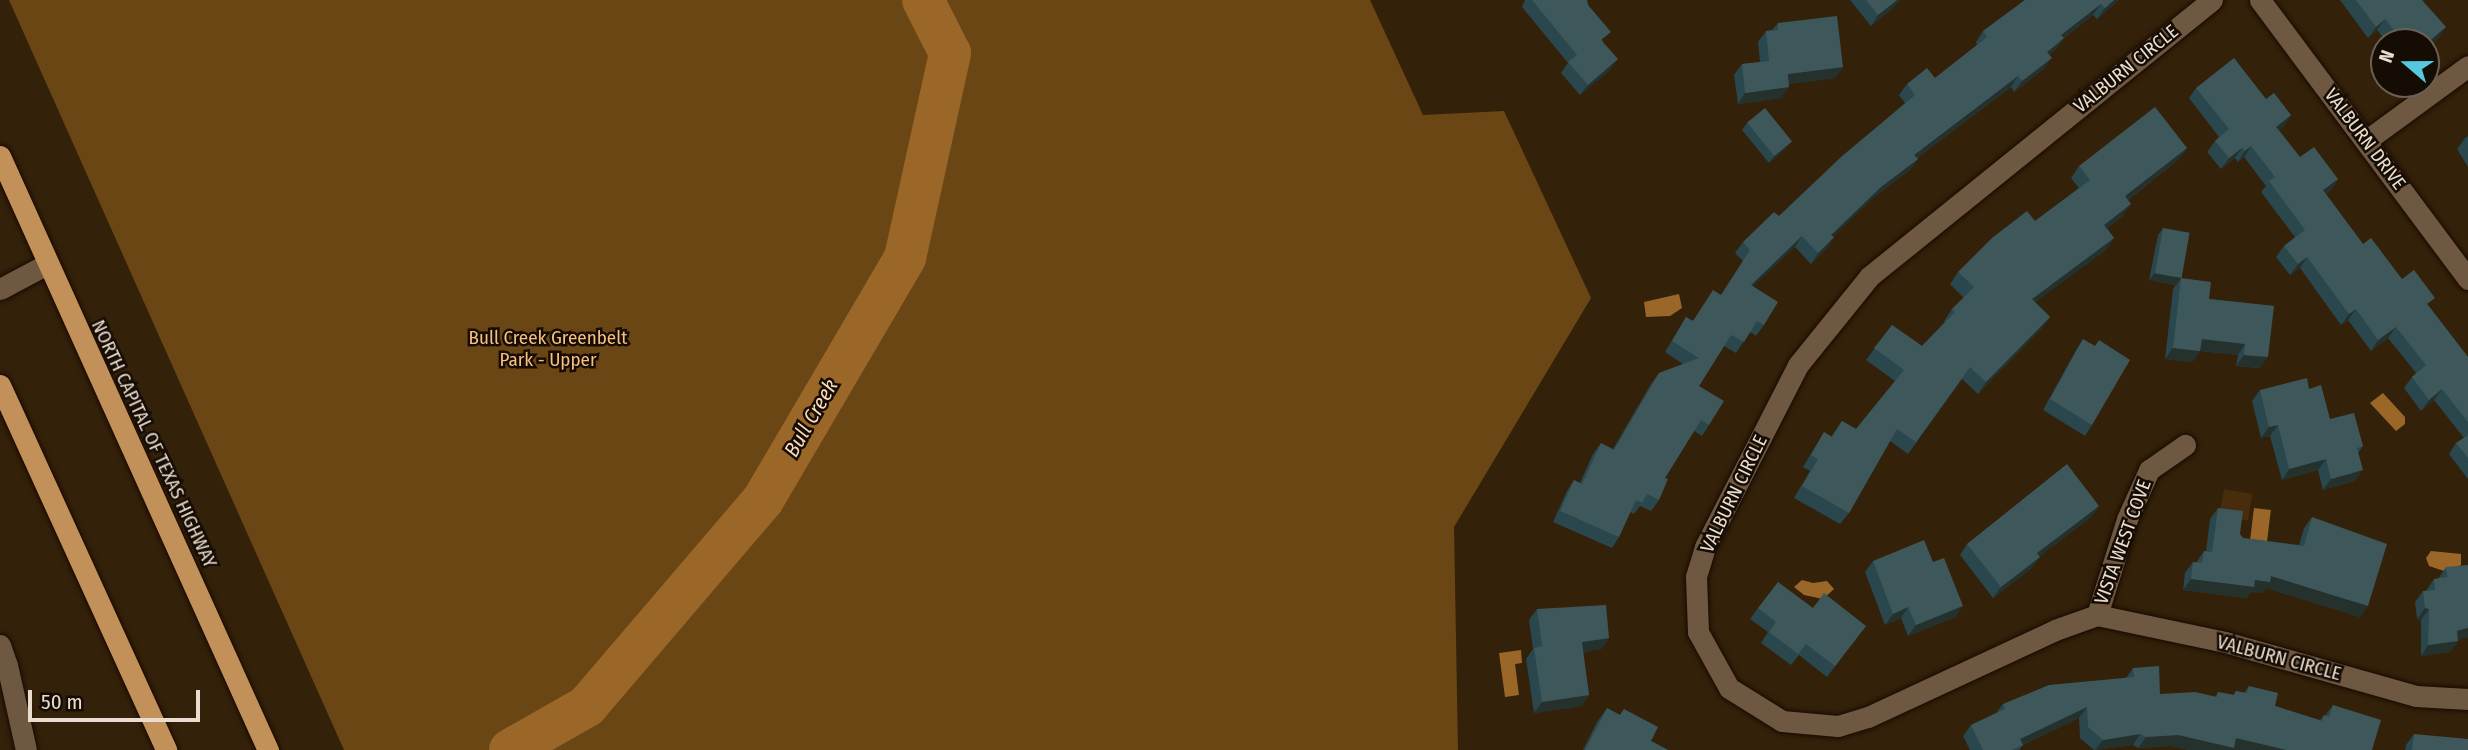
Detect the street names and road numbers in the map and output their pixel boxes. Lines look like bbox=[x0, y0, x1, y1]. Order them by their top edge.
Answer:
street label: VALBURN CIRCLE bbox=[2069, 20, 2183, 118]
street label: VALBURN DRIVE bbox=[2320, 84, 2410, 194]
street label: NORTH CAPITAL OF TEXAS HIGHWAY bbox=[86, 316, 222, 572]
street label: VALBURN CIRCLE bbox=[1696, 432, 1772, 556]
street label: VISTA WEST COVE bbox=[2090, 477, 2156, 607]
street label: VALBURN CIRCLE bbox=[2214, 630, 2344, 686]

